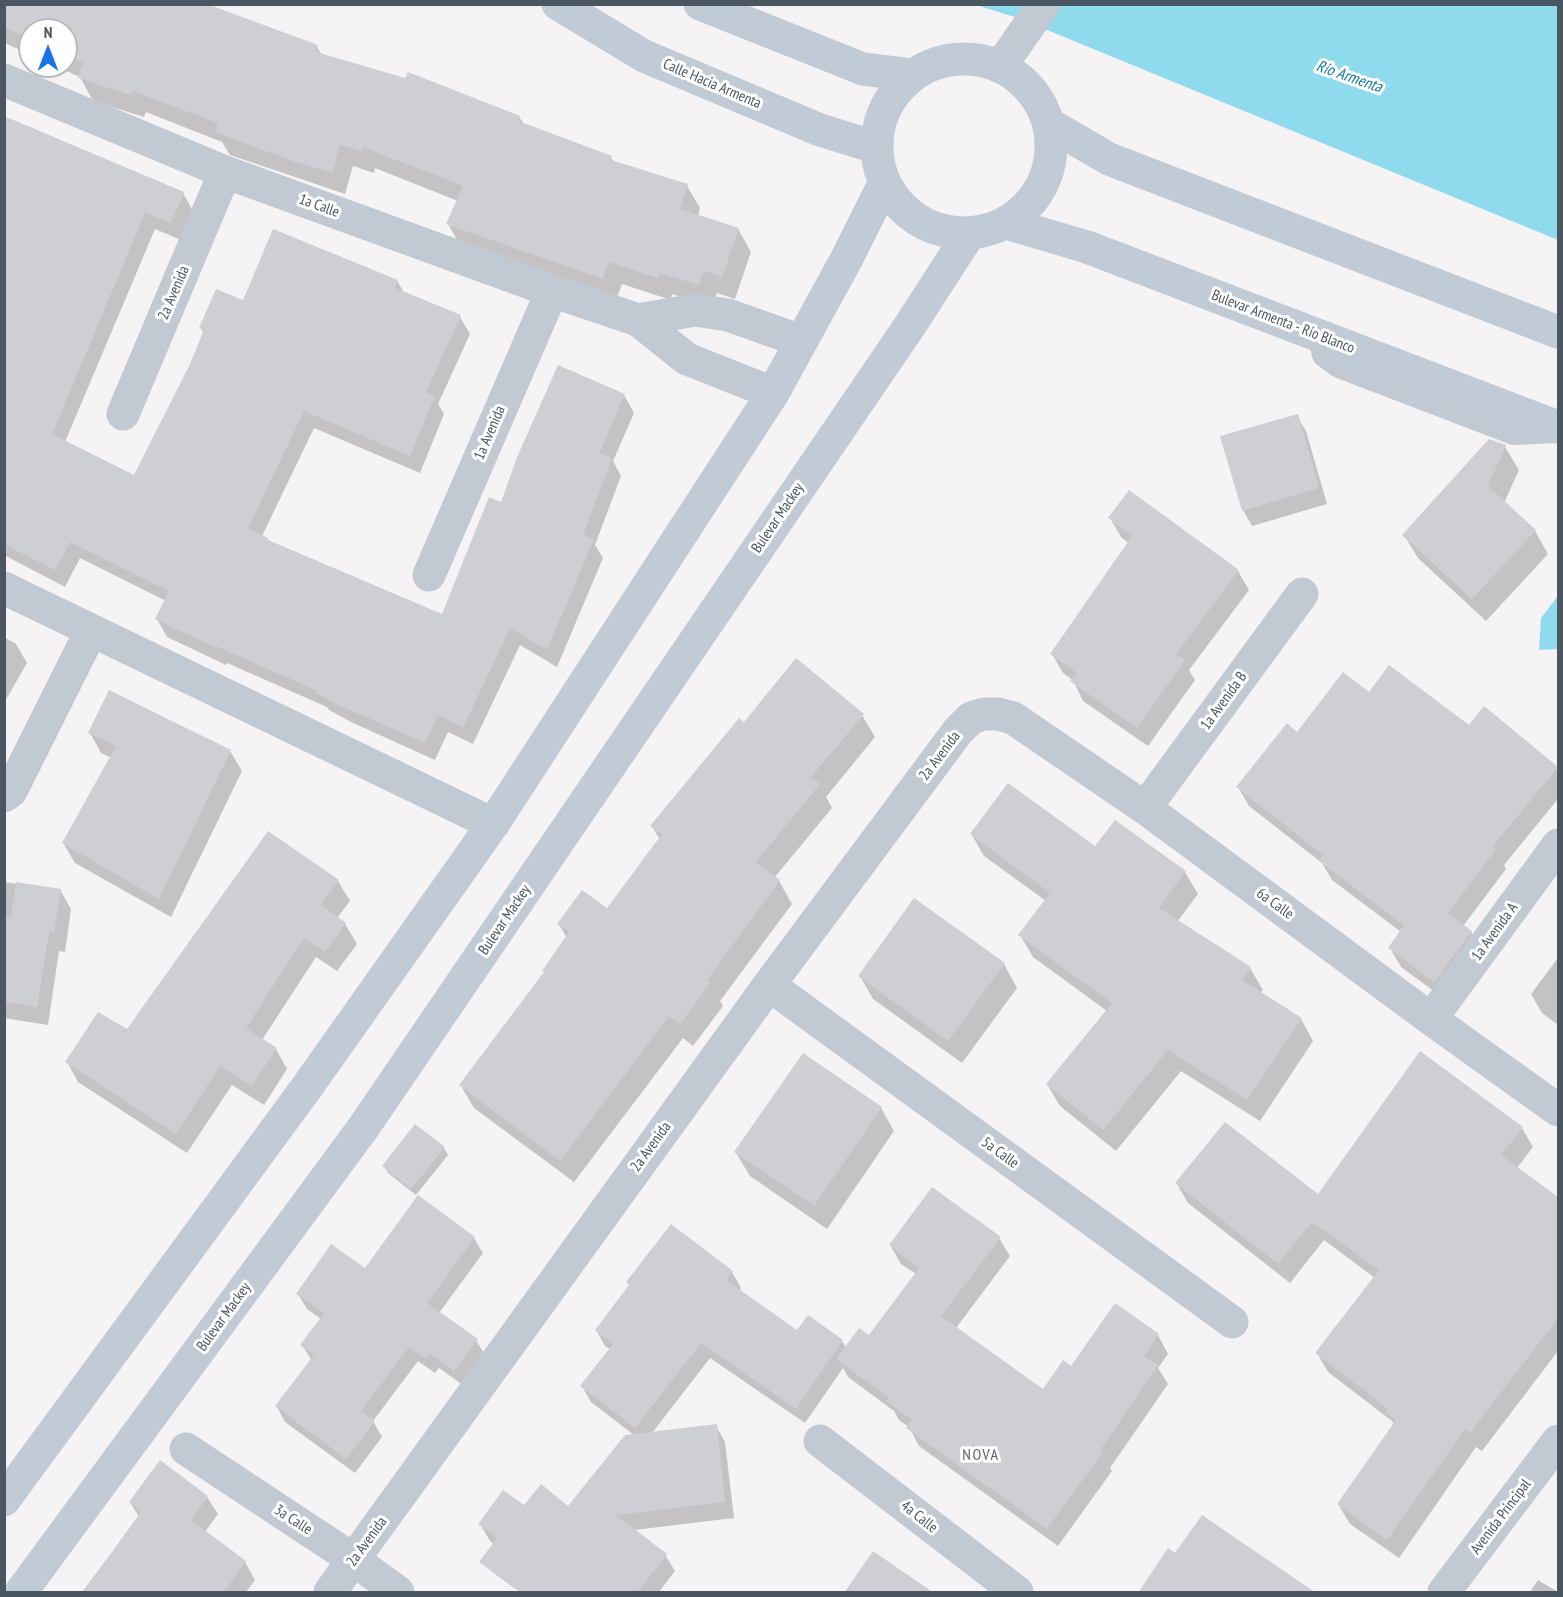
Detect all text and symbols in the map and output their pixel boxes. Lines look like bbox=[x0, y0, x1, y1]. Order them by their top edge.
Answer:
north arrow bbox=[18, 18, 78, 78]
text: N bbox=[44, 22, 52, 42]
street label: Calle Hacia Armenta bbox=[660, 55, 764, 113]
water label: Río Armenta bbox=[1314, 57, 1384, 97]
street label: 1a Calle bbox=[296, 190, 342, 222]
street label: 2a Avenida bbox=[155, 263, 193, 323]
street label: Bulevar Armenta - Río Blanco bbox=[1209, 286, 1357, 358]
street label: 1a Avenida bbox=[471, 403, 509, 463]
street label: Bulevar Mackey bbox=[748, 480, 808, 556]
street label: 1a Avenida B bbox=[1197, 669, 1251, 733]
street label: 2a Avenida bbox=[916, 728, 964, 784]
street label: Bulevar Mackey bbox=[475, 882, 535, 958]
street label: 6a Calle bbox=[1253, 884, 1297, 924]
street label: 1a Avenida A bbox=[1468, 900, 1522, 964]
street label: 2a Avenida bbox=[627, 1119, 675, 1175]
street label: 5a Calle bbox=[978, 1133, 1022, 1173]
street label: Bulevar Mackey bbox=[193, 1279, 255, 1355]
district label: NOVA bbox=[962, 1445, 1000, 1465]
street label: Avenida Principal bbox=[1467, 1476, 1535, 1558]
street label: 4a Calle bbox=[897, 1497, 941, 1537]
street label: 3a Calle bbox=[271, 1501, 315, 1539]
street label: 2a Avenida bbox=[343, 1514, 391, 1570]

